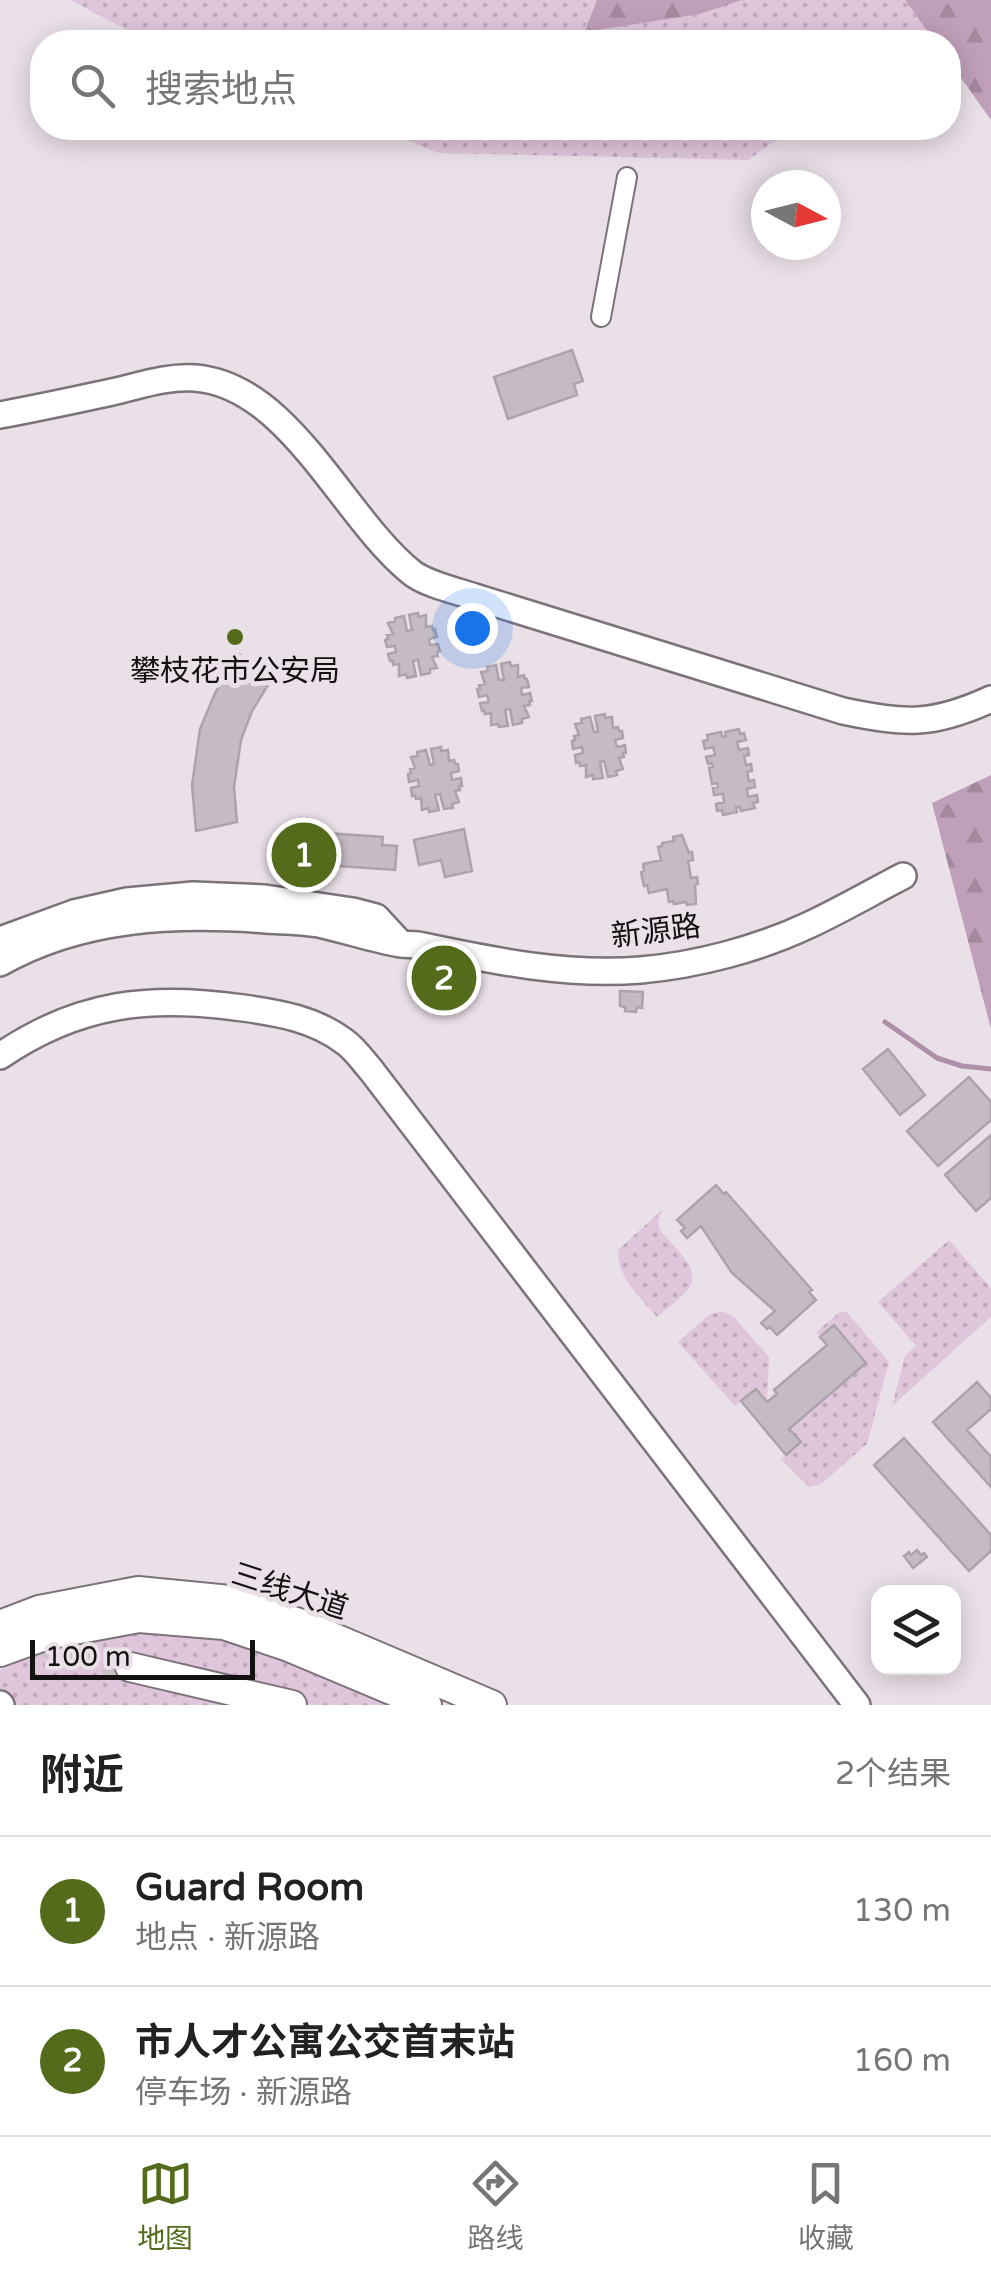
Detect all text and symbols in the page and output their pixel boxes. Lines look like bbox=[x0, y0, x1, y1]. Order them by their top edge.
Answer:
search box bbox=[30, 30, 961, 140]
icon: search bbox=[65, 58, 120, 113]
text: 搜索地点 bbox=[145, 67, 297, 113]
north arrow bbox=[751, 170, 841, 260]
your location bbox=[447, 603, 498, 654]
marker: 攀枝花市公安局 bbox=[224, 626, 246, 648]
place label: 攀枝花市公安局 bbox=[130, 653, 340, 690]
pin: 1 bbox=[272, 818, 336, 892]
street label: 新源路 bbox=[609, 908, 703, 955]
pin: 2 bbox=[412, 940, 476, 1016]
street label: 三线大道 bbox=[227, 1555, 353, 1628]
map controls bbox=[871, 1585, 961, 1675]
button: layers bbox=[871, 1585, 961, 1675]
scale bar bbox=[30, 1635, 255, 1680]
text: 100 m bbox=[45, 1640, 131, 1674]
text: 附近 bbox=[40, 1750, 124, 1801]
text: 2个结果 bbox=[835, 1755, 951, 1793]
text: Guard Room bbox=[135, 1865, 364, 1911]
text: 1 bbox=[62, 1892, 83, 1930]
text: 130 m bbox=[853, 1892, 951, 1930]
text: 地点 · 新源路 bbox=[135, 1919, 320, 1957]
text: 市人才公寓公交首末站 bbox=[135, 2020, 515, 2066]
text: 2 bbox=[62, 2042, 83, 2080]
text: 160 m bbox=[853, 2042, 951, 2080]
text: 停车场 · 新源路 bbox=[135, 2074, 352, 2112]
tab: 地图 bbox=[137, 2156, 193, 2256]
tab: 路线 bbox=[467, 2156, 524, 2256]
tab: 收藏 bbox=[798, 2156, 854, 2256]

